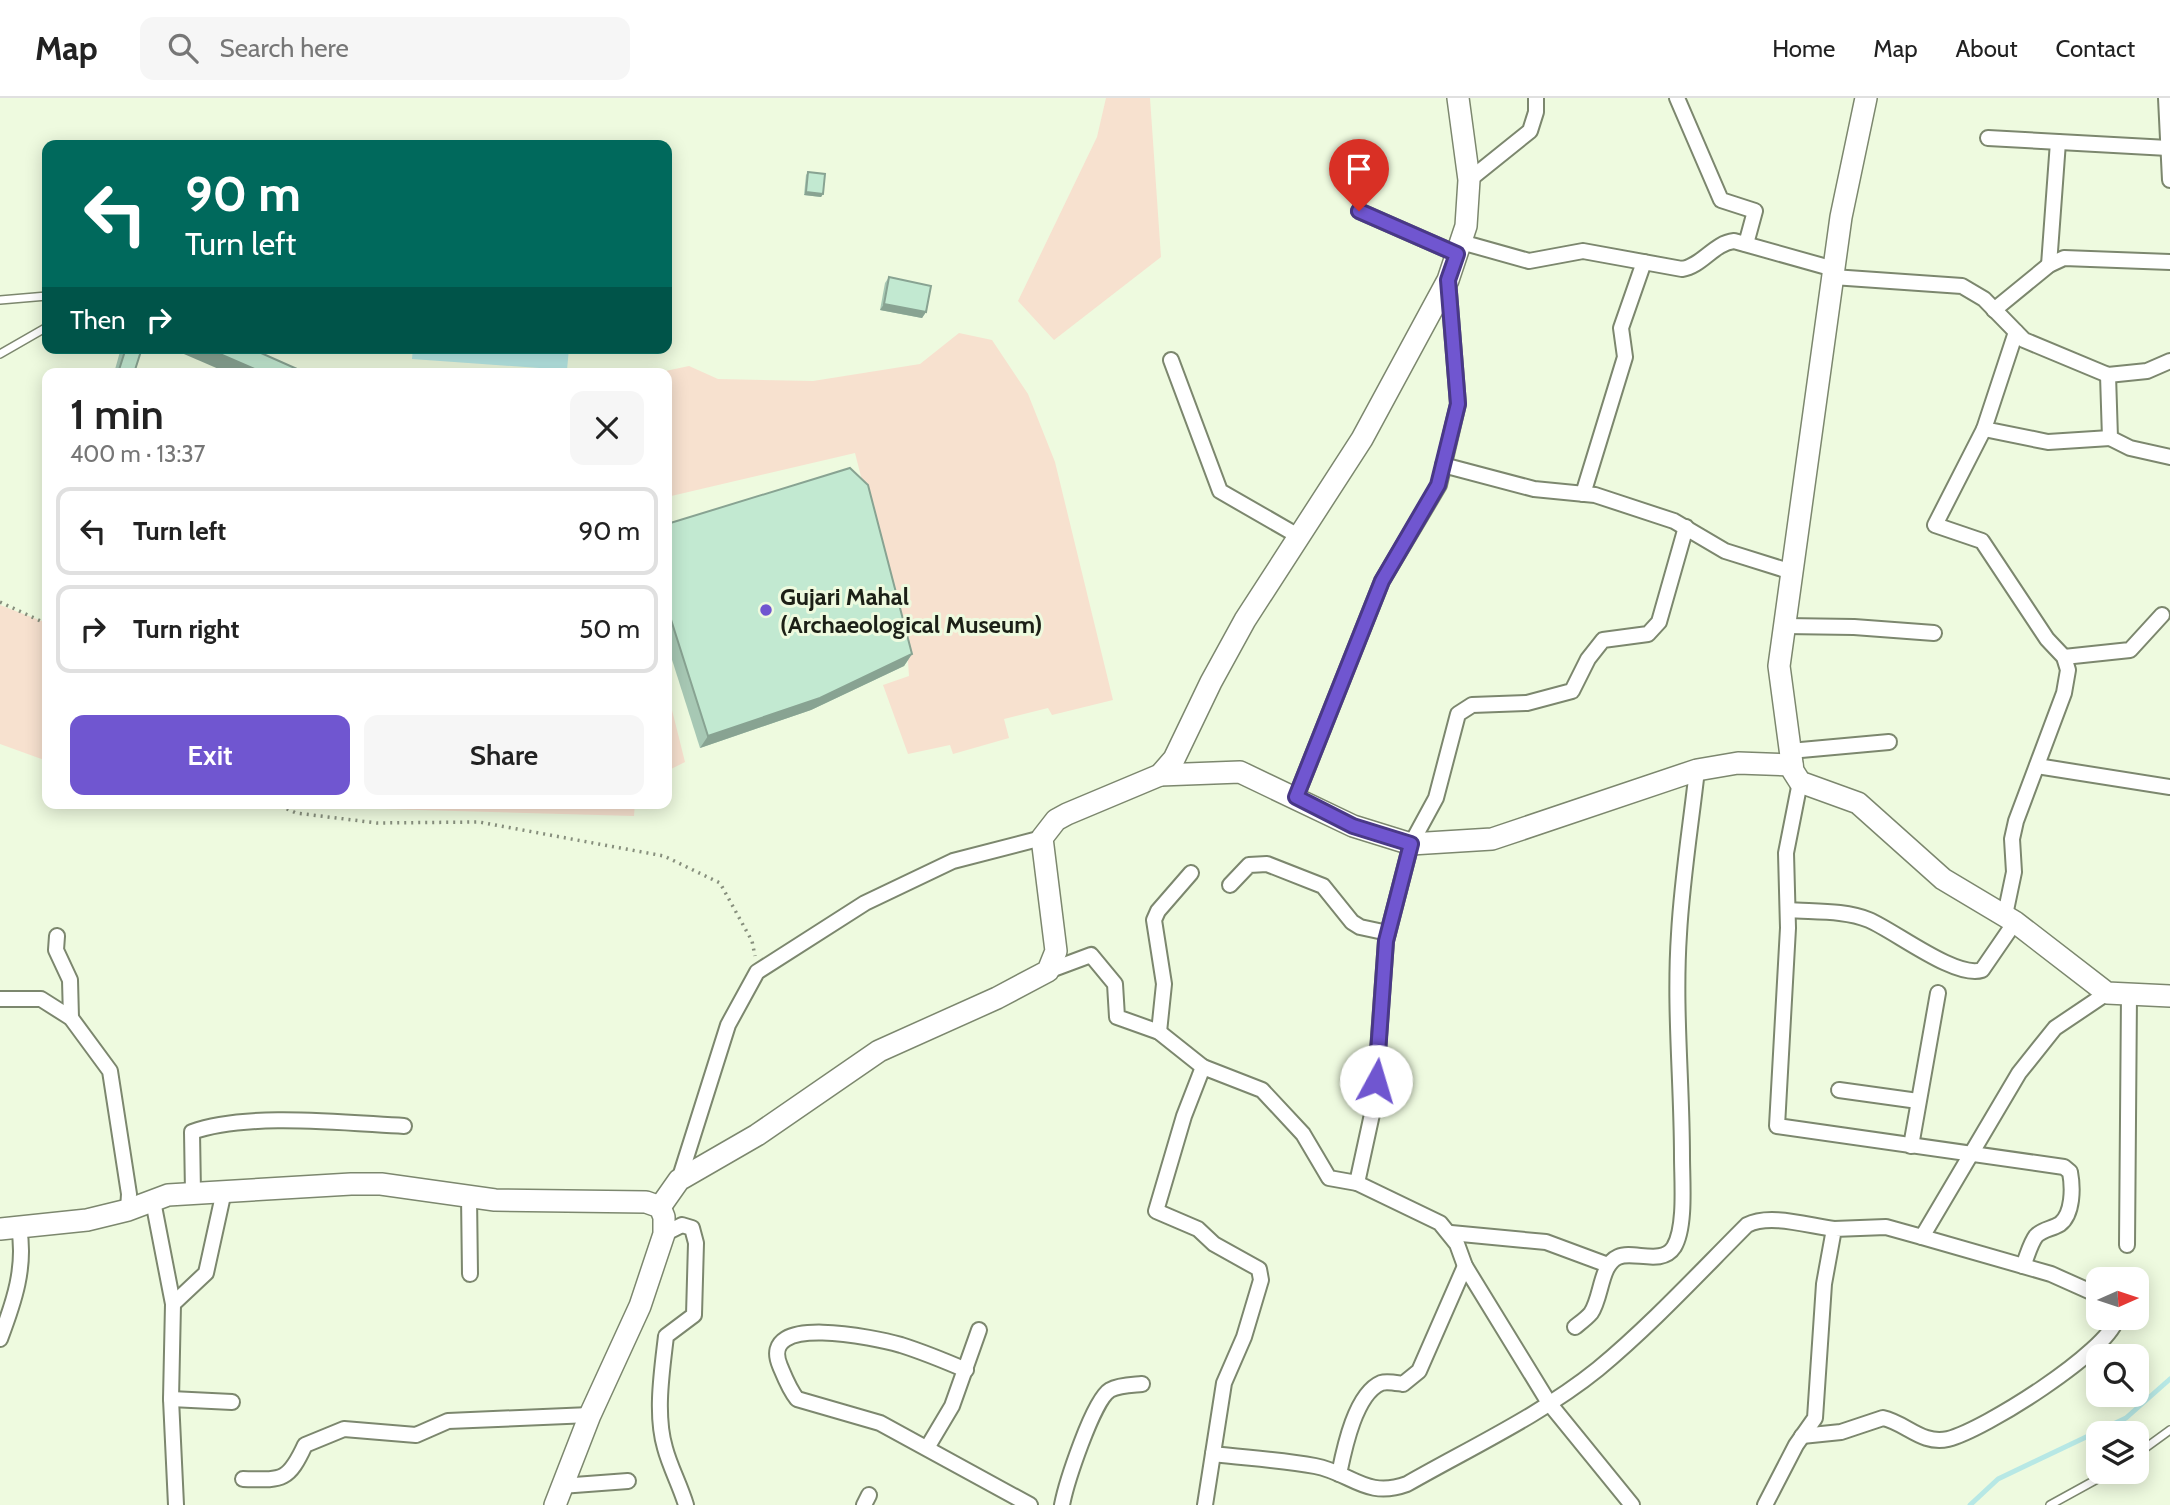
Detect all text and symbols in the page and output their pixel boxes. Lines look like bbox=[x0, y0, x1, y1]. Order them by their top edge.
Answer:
search box bbox=[140, 17, 630, 80]
text: Map bbox=[35, 28, 98, 68]
icon: search bbox=[164, 29, 202, 67]
text: Search here bbox=[220, 32, 349, 64]
text: Home bbox=[1772, 34, 1835, 63]
text: Map bbox=[1873, 34, 1918, 63]
text: About bbox=[1956, 34, 2018, 63]
text: Contact bbox=[2056, 34, 2135, 63]
pin bbox=[1329, 139, 1389, 211]
icon: arrive bbox=[1340, 150, 1378, 188]
text: 90 m bbox=[185, 164, 301, 223]
icon: left bbox=[70, 168, 161, 259]
text: Turn left bbox=[185, 224, 296, 263]
icon: right bbox=[140, 301, 178, 339]
text: Then bbox=[70, 304, 126, 336]
text: 1 min bbox=[70, 388, 164, 440]
button: close bbox=[570, 391, 644, 465]
text: 400 m · 13:37 bbox=[70, 440, 205, 468]
icon: left bbox=[74, 512, 112, 550]
text: Turn left bbox=[133, 515, 226, 547]
text: 90 m bbox=[578, 515, 640, 547]
place label: Gujari Mahal (Archaeological Museum) bbox=[780, 582, 1042, 639]
marker: Gujari Mahal (Archaeological Museum) bbox=[758, 602, 774, 618]
icon: right bbox=[74, 610, 112, 648]
text: Turn right bbox=[133, 613, 239, 645]
text: 50 m bbox=[579, 613, 640, 645]
button: Exit bbox=[70, 715, 350, 795]
button: Share bbox=[364, 715, 644, 795]
position arrow bbox=[1339, 1044, 1413, 1118]
north arrow bbox=[2086, 1267, 2149, 1330]
map controls bbox=[2086, 1267, 2149, 1484]
button: search bbox=[2086, 1344, 2149, 1407]
button: layers bbox=[2086, 1421, 2149, 1484]

